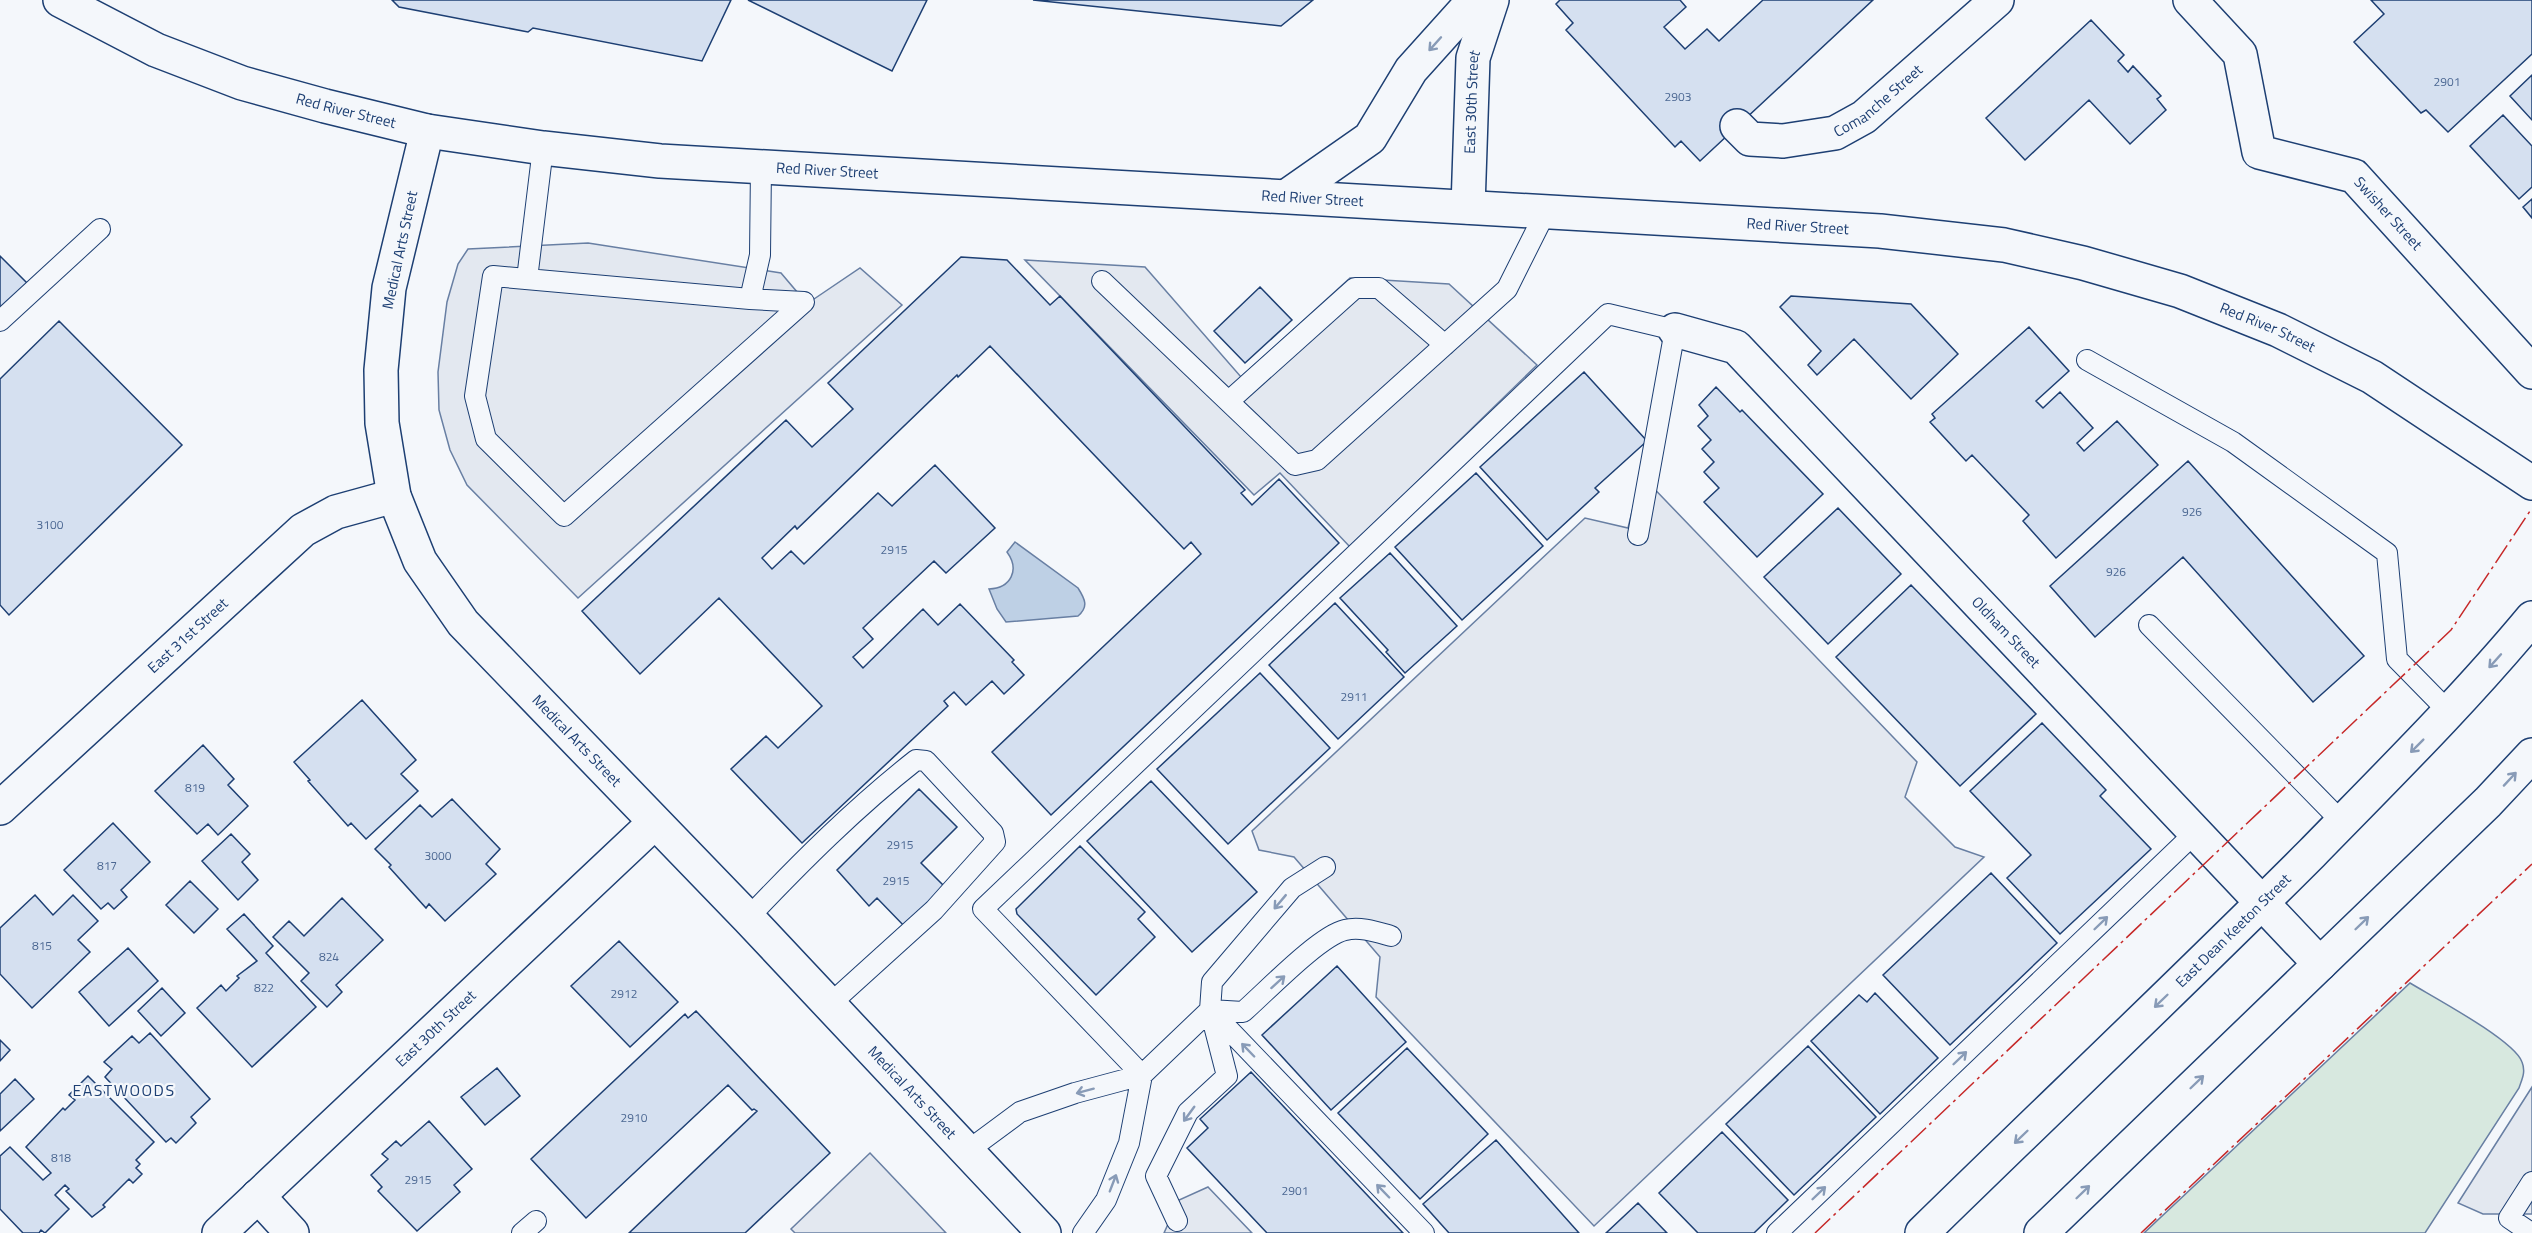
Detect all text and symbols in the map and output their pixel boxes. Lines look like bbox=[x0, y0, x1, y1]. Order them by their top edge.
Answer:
one-way arrow bbox=[1428, 36, 1442, 51]
street label: East 30th Street bbox=[1458, 46, 1486, 154]
street label: Comanche Street bbox=[1829, 58, 1928, 143]
house number: 2901 bbox=[2434, 72, 2460, 91]
street label: Red River Street bbox=[293, 87, 399, 134]
house number: 2903 bbox=[1665, 87, 1691, 106]
street label: Red River Street bbox=[776, 156, 880, 185]
street label: Swisher Street bbox=[2349, 171, 2429, 256]
street label: Red River Street bbox=[1261, 184, 1365, 212]
street label: Medical Arts Street bbox=[376, 188, 423, 311]
street label: Red River Street bbox=[1746, 211, 1850, 240]
street label: Red River Street bbox=[2216, 296, 2320, 358]
house number: 926 bbox=[2182, 502, 2202, 521]
house number: 3100 bbox=[37, 515, 64, 534]
house number: 2915 bbox=[881, 540, 908, 559]
house number: 926 bbox=[2106, 562, 2126, 581]
street label: Oldham Street bbox=[1967, 591, 2047, 673]
street label: East 31st Street bbox=[142, 592, 234, 678]
one-way arrow bbox=[2488, 653, 2502, 668]
house number: 2911 bbox=[1341, 687, 1367, 706]
street label: Medical Arts Street bbox=[527, 689, 628, 792]
one-way arrow bbox=[2409, 739, 2424, 754]
one-way arrow bbox=[2503, 772, 2517, 787]
house number: 819 bbox=[185, 778, 205, 797]
house number: 2915 bbox=[887, 835, 914, 854]
house number: 3000 bbox=[425, 846, 452, 865]
house number: 817 bbox=[97, 856, 117, 875]
street label: East Dean Keeton Street bbox=[2170, 868, 2297, 993]
house number: 2915 bbox=[883, 871, 910, 890]
one-way arrow bbox=[1273, 894, 1286, 910]
one-way arrow bbox=[2093, 916, 2108, 930]
one-way arrow bbox=[2355, 916, 2370, 930]
house number: 815 bbox=[32, 936, 52, 955]
house number: 824 bbox=[319, 947, 339, 966]
one-way arrow bbox=[1270, 975, 1285, 989]
house number: 822 bbox=[254, 978, 274, 997]
street label: East 30th Street bbox=[390, 984, 482, 1072]
house number: 2912 bbox=[611, 984, 637, 1003]
one-way arrow bbox=[2153, 994, 2168, 1008]
street label: Medical Arts Street bbox=[863, 1040, 963, 1145]
one-way arrow bbox=[1242, 1043, 1256, 1058]
one-way arrow bbox=[1952, 1051, 1967, 1065]
one-way arrow bbox=[2190, 1075, 2205, 1089]
district label: EASTWOODS bbox=[72, 1078, 176, 1102]
one-way arrow bbox=[1076, 1085, 1095, 1097]
one-way arrow bbox=[1183, 1105, 1195, 1121]
house number: 2910 bbox=[621, 1108, 648, 1127]
one-way arrow bbox=[2013, 1130, 2028, 1144]
house number: 818 bbox=[51, 1148, 71, 1167]
house number: 2915 bbox=[405, 1170, 432, 1189]
one-way arrow bbox=[1108, 1174, 1119, 1193]
house number: 2901 bbox=[1282, 1181, 1308, 1200]
one-way arrow bbox=[1376, 1183, 1391, 1198]
one-way arrow bbox=[1811, 1185, 1826, 1200]
one-way arrow bbox=[2075, 1186, 2090, 1200]

